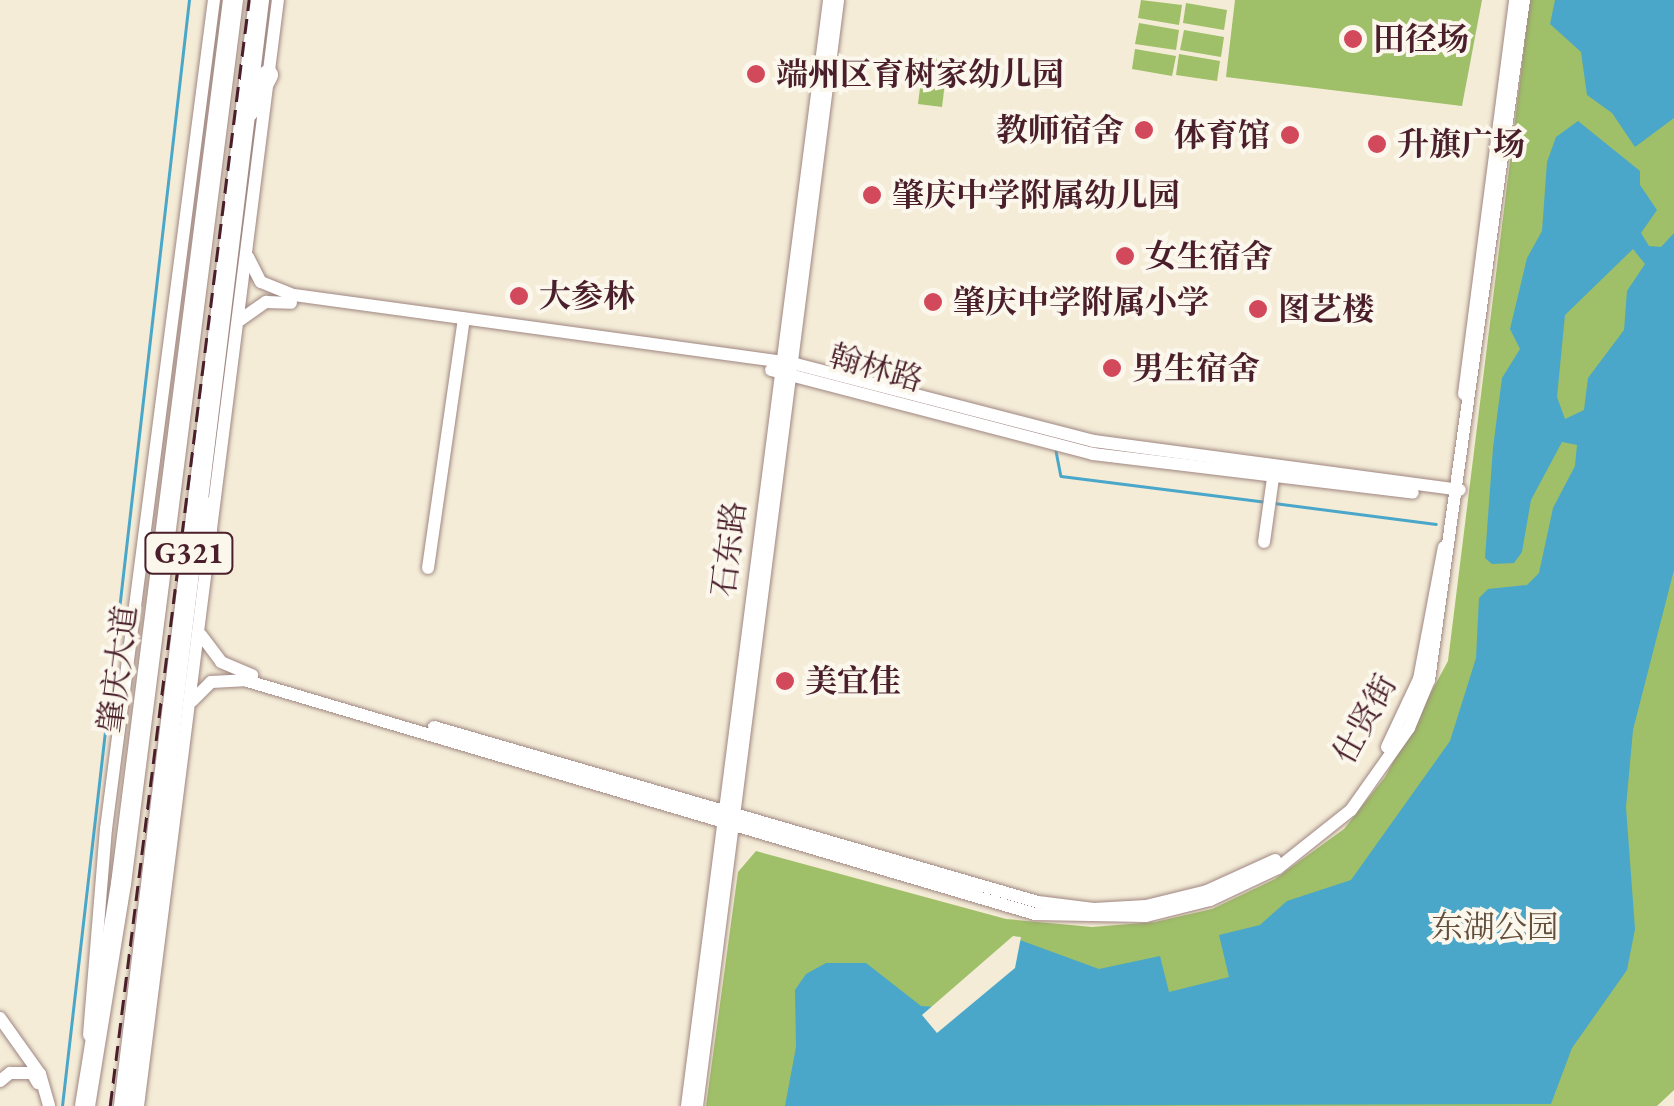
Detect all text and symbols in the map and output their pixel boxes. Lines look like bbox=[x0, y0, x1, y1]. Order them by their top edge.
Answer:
place label: 田径场 bbox=[1373, 20, 1469, 58]
marker: 田径场 bbox=[1342, 28, 1364, 50]
place label: 端州区育树家幼儿园 bbox=[776, 55, 1064, 93]
marker: 端州区育树家幼儿园 bbox=[745, 63, 767, 85]
place label: 教师宿舍 bbox=[996, 111, 1124, 149]
place label: 体育馆 bbox=[1174, 116, 1270, 154]
marker: 教师宿舍 bbox=[1133, 119, 1155, 141]
marker: 体育馆 bbox=[1279, 124, 1301, 146]
place label: 升旗广场 bbox=[1397, 125, 1525, 163]
marker: 升旗广场 bbox=[1366, 133, 1388, 155]
place label: 肇庆中学附属幼儿园 bbox=[892, 176, 1180, 214]
marker: 肇庆中学附属幼儿园 bbox=[861, 184, 883, 206]
place label: 女生宿舍 bbox=[1145, 237, 1273, 275]
marker: 女生宿舍 bbox=[1114, 245, 1136, 267]
place label: 大参林 bbox=[539, 277, 635, 315]
place label: 肇庆中学附属小学 bbox=[953, 283, 1209, 321]
marker: 大参林 bbox=[508, 285, 530, 307]
place label: 图艺楼 bbox=[1278, 290, 1374, 328]
marker: 肇庆中学附属小学 bbox=[922, 291, 944, 313]
marker: 图艺楼 bbox=[1247, 298, 1269, 320]
street label: 翰林路 bbox=[825, 336, 927, 400]
place label: 男生宿舍 bbox=[1132, 349, 1260, 387]
marker: 男生宿舍 bbox=[1101, 357, 1123, 379]
street label: 石东路 bbox=[704, 499, 754, 599]
road number: G321 bbox=[144, 528, 234, 578]
street label: 肇庆大道 bbox=[91, 603, 145, 735]
place label: 美宜佳 bbox=[805, 662, 901, 700]
street label: 仕贤街 bbox=[1325, 668, 1405, 770]
marker: 美宜佳 bbox=[774, 670, 796, 692]
park label: 东湖公园 bbox=[1431, 908, 1559, 946]

